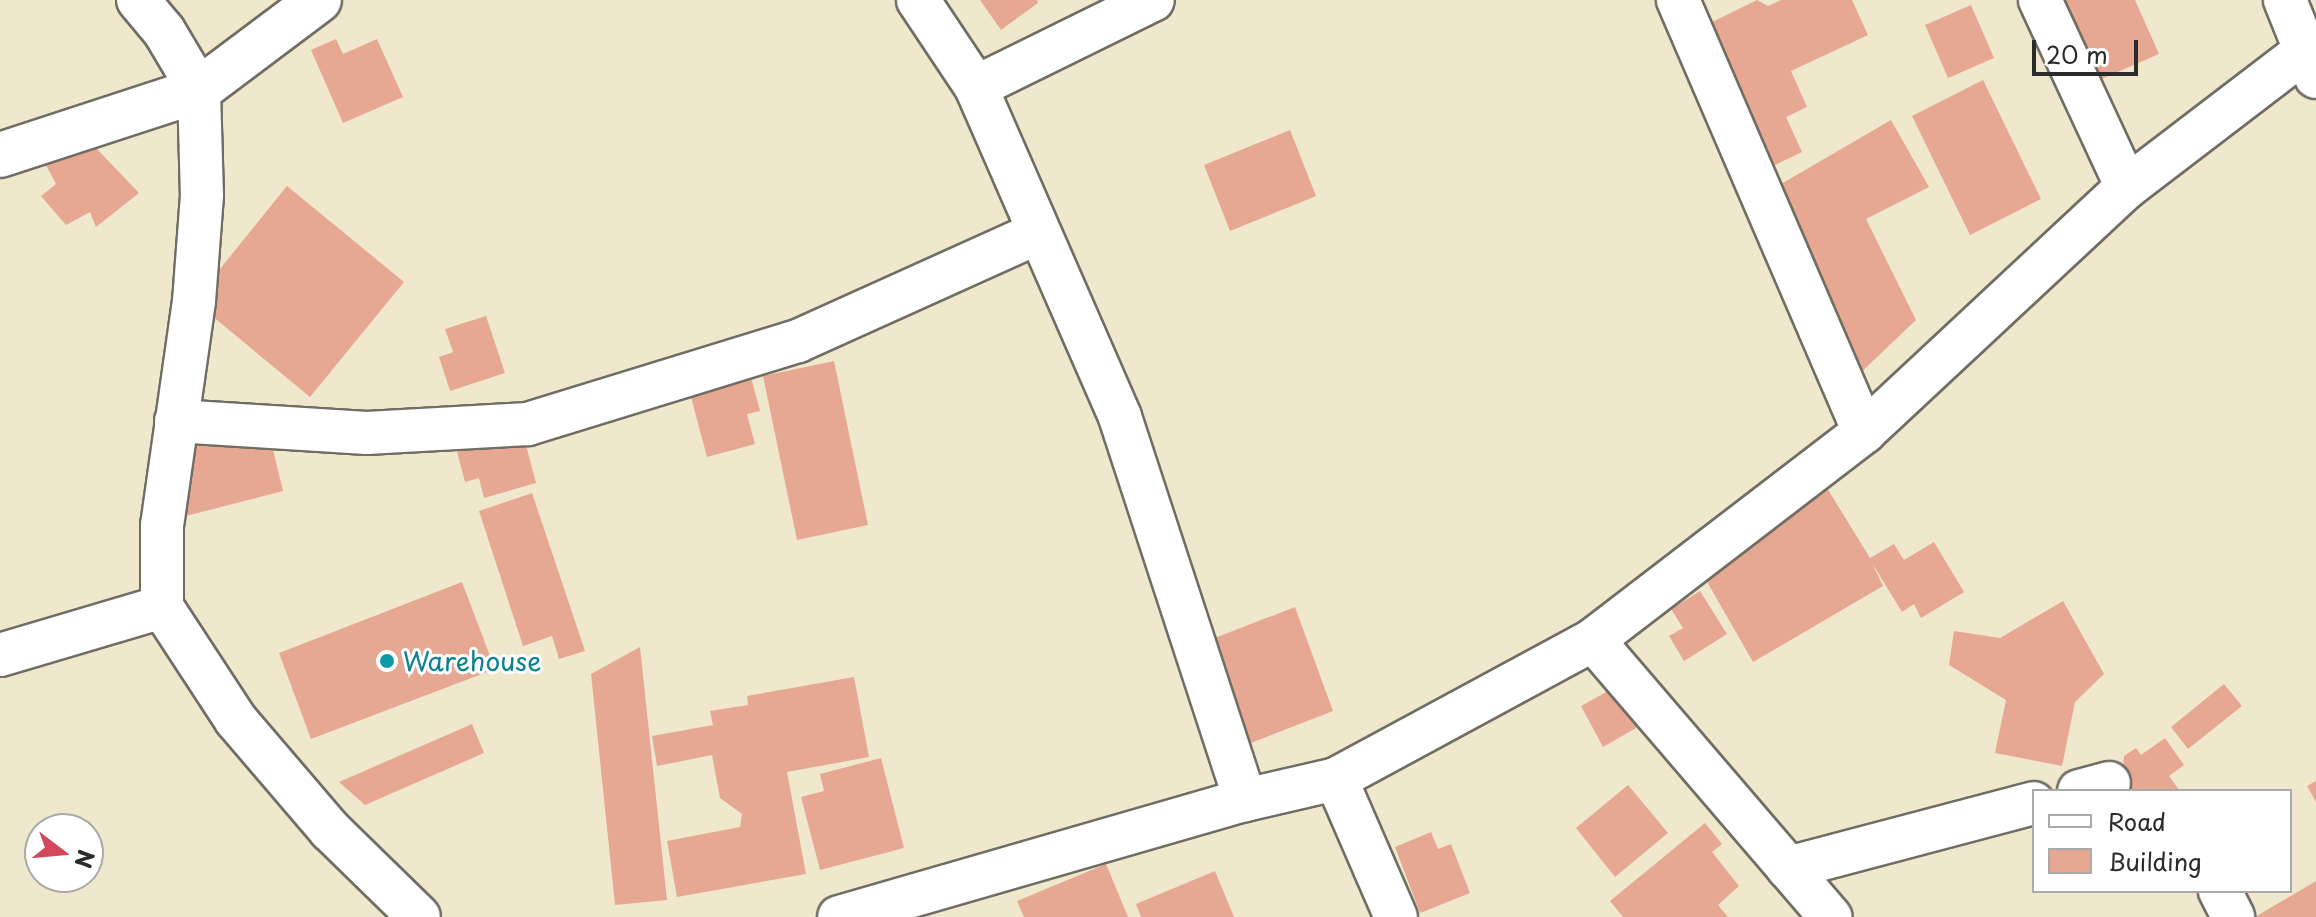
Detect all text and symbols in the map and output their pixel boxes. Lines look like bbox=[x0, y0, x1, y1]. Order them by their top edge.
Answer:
scale bar bbox=[2036, 24, 2142, 74]
text: 20 m bbox=[2046, 36, 2108, 72]
place label: Warehouse bbox=[403, 645, 541, 677]
marker: Warehouse bbox=[378, 652, 396, 670]
legend bbox=[2032, 789, 2292, 893]
text: Road bbox=[2108, 803, 2166, 839]
north arrow bbox=[24, 813, 104, 893]
text: Building bbox=[2108, 843, 2202, 879]
text: N bbox=[67, 846, 104, 872]

